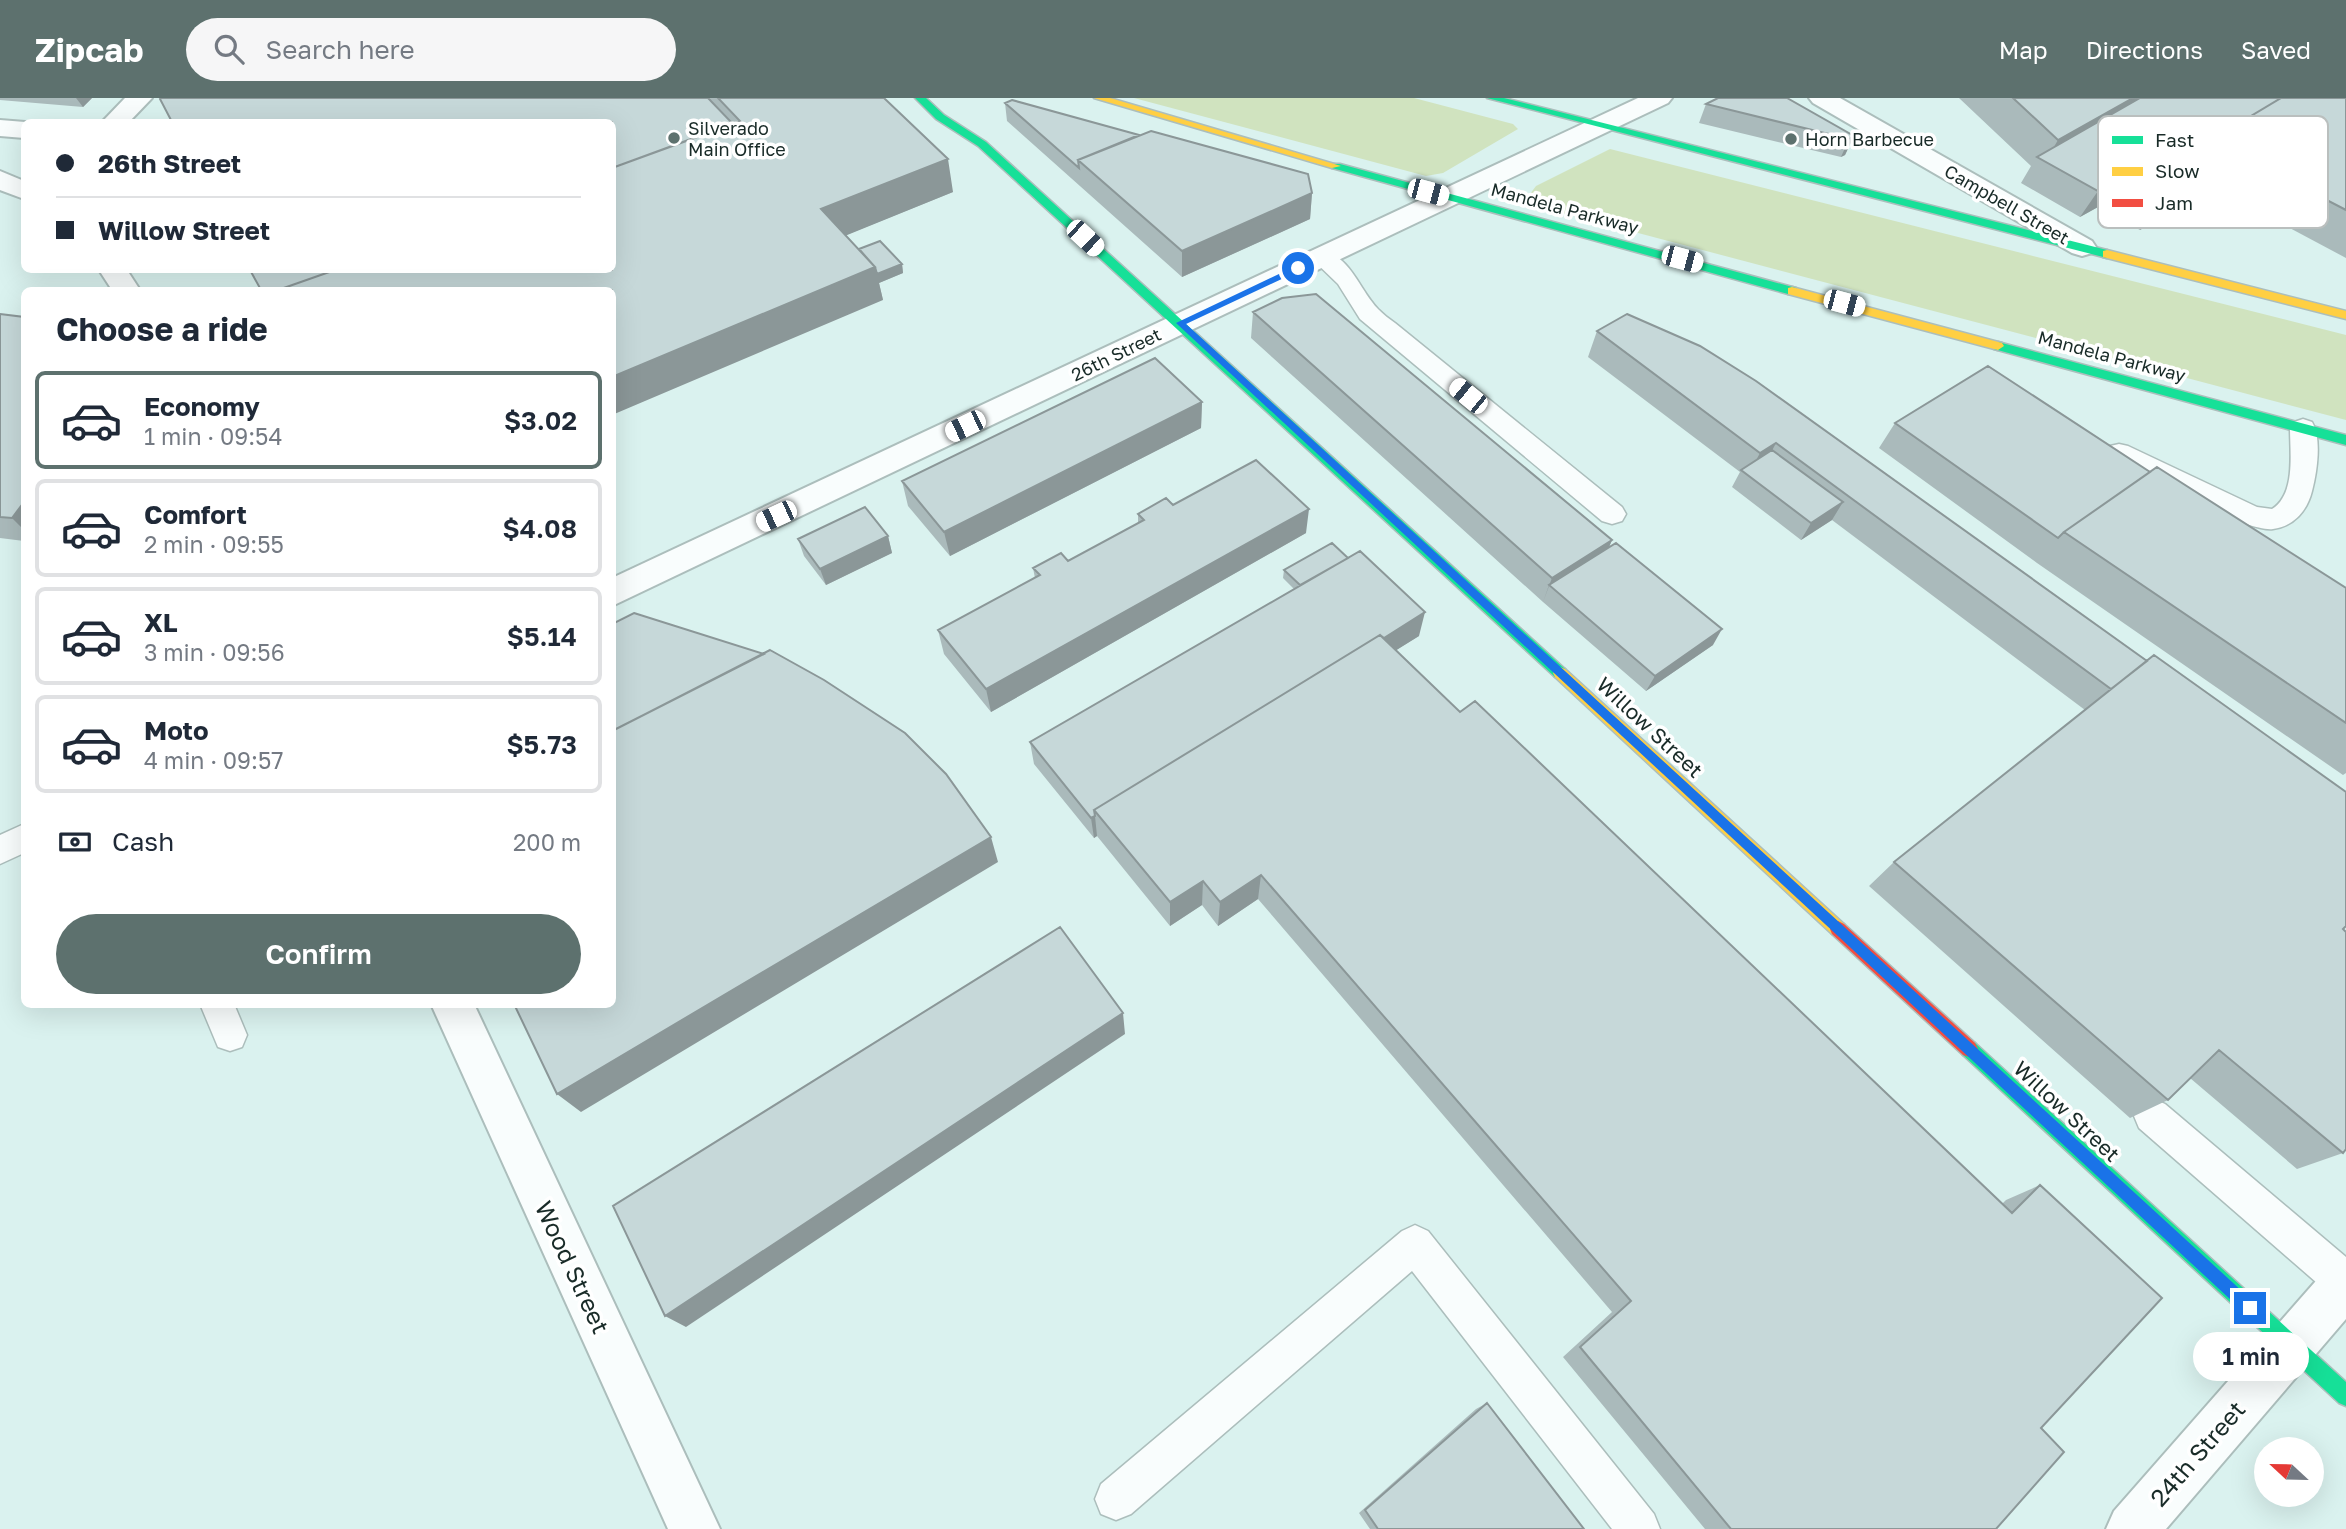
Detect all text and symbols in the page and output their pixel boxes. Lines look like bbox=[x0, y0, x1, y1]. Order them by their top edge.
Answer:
search box bbox=[186, 18, 676, 81]
text: Zipcab bbox=[35, 30, 144, 69]
icon: search bbox=[210, 30, 248, 68]
text: Search here bbox=[266, 34, 415, 65]
text: Map bbox=[1999, 35, 2048, 64]
text: Directions bbox=[2086, 35, 2203, 64]
text: Saved bbox=[2241, 35, 2311, 64]
legend bbox=[2098, 116, 2328, 228]
place label: Silverado Main Office bbox=[688, 117, 786, 160]
place label: Horn Barbecue bbox=[1805, 128, 1934, 150]
text: Fast bbox=[2155, 128, 2194, 151]
marker: Silverado Main Office bbox=[666, 130, 682, 146]
marker: Horn Barbecue bbox=[1783, 131, 1799, 147]
text: 26th Street bbox=[98, 148, 241, 179]
street label: Campbell Street bbox=[1941, 159, 2073, 249]
text: Slow bbox=[2155, 159, 2200, 182]
car bbox=[1405, 176, 1452, 208]
street label: Mandela Parkway bbox=[1489, 178, 1641, 238]
text: Jam bbox=[2155, 191, 2193, 214]
text: Willow Street bbox=[98, 215, 270, 246]
car bbox=[1063, 216, 1108, 260]
car bbox=[1659, 243, 1706, 275]
route start bbox=[1282, 252, 1314, 284]
car bbox=[1821, 287, 1868, 319]
text: Choose a ride bbox=[56, 310, 268, 348]
street label: 26th Street bbox=[1067, 323, 1165, 385]
street label: Mandela Parkway bbox=[2036, 326, 2188, 386]
car bbox=[1446, 375, 1491, 417]
icon: car bbox=[60, 389, 123, 452]
text: Economy bbox=[144, 391, 260, 422]
text: $3.02 bbox=[504, 405, 577, 436]
car bbox=[942, 407, 989, 445]
text: 1 min · 09:54 bbox=[144, 422, 282, 450]
icon: car bbox=[60, 497, 123, 560]
car bbox=[753, 498, 800, 534]
text: Comfort bbox=[144, 499, 247, 530]
text: $4.08 bbox=[503, 513, 577, 544]
text: 2 min · 09:55 bbox=[144, 530, 284, 558]
icon: car bbox=[60, 605, 123, 668]
text: XL bbox=[144, 607, 178, 638]
text: $5.14 bbox=[507, 621, 577, 652]
text: 3 min · 09:56 bbox=[144, 638, 285, 666]
street label: Willow Street bbox=[1591, 671, 1709, 783]
icon: car bbox=[60, 713, 123, 776]
text: Moto bbox=[144, 715, 209, 746]
text: $5.73 bbox=[506, 729, 577, 760]
text: 4 min · 09:57 bbox=[144, 746, 283, 774]
icon: cash bbox=[56, 823, 94, 861]
text: Cash bbox=[112, 826, 174, 857]
text: 200 m bbox=[513, 828, 581, 856]
button: Confirm bbox=[56, 914, 581, 994]
street label: Willow Street bbox=[2008, 1055, 2126, 1167]
street label: Wood Street bbox=[530, 1196, 616, 1338]
route end bbox=[2234, 1292, 2266, 1324]
callout: 1 min bbox=[2192, 1332, 2308, 1382]
text: 1 min bbox=[2222, 1342, 2280, 1370]
street label: 24th Street bbox=[2143, 1394, 2251, 1512]
north arrow bbox=[2254, 1437, 2324, 1507]
map controls bbox=[2254, 1437, 2324, 1507]

